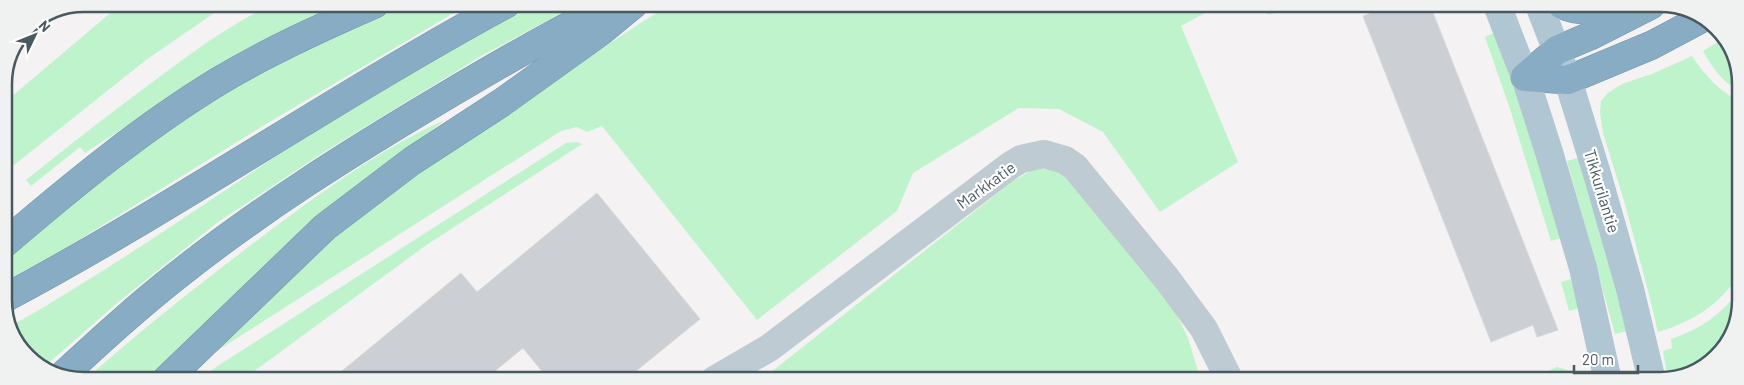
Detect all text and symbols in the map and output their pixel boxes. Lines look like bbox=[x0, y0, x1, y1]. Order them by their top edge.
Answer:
north arrow bbox=[10, 10, 60, 60]
text: N bbox=[35, 17, 54, 35]
street label: Tikkurilantie bbox=[1581, 147, 1624, 235]
street label: Markkatie bbox=[953, 157, 1019, 212]
scale bar bbox=[1574, 342, 1638, 374]
text: 20 m bbox=[1582, 350, 1614, 368]

